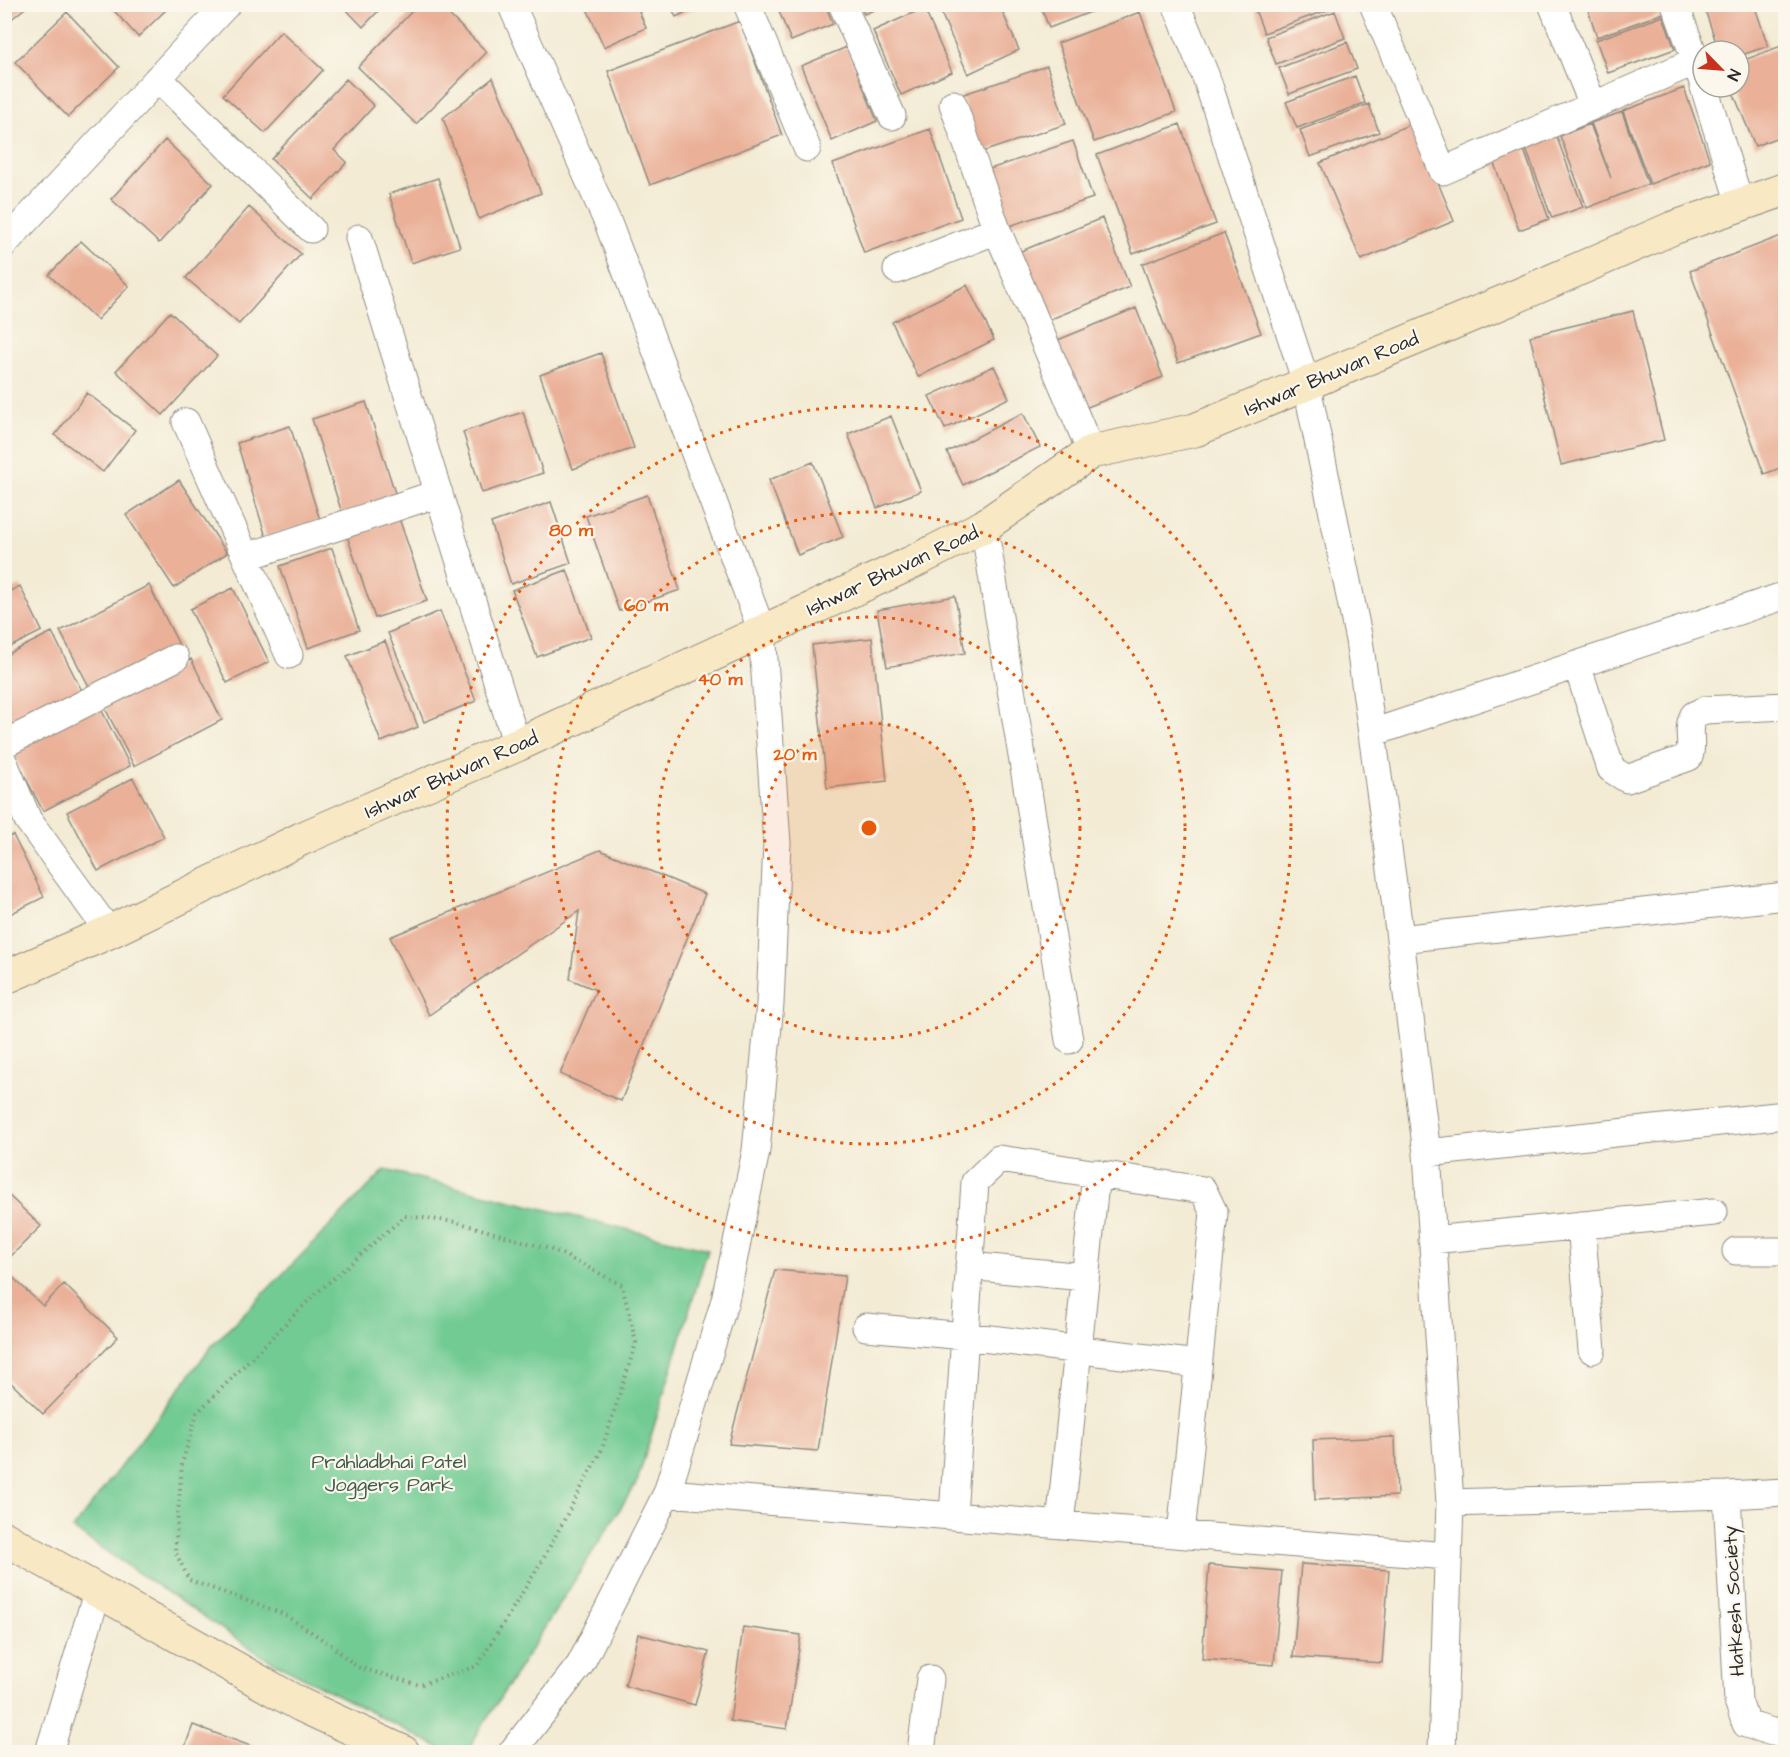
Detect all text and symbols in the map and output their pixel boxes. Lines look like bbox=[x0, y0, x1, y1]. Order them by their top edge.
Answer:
north arrow bbox=[1691, 39, 1751, 99]
text: N bbox=[1722, 66, 1746, 84]
street label: Ishwar Bhuvan Road bbox=[1240, 324, 1423, 423]
text: 80 m bbox=[549, 518, 594, 543]
street label: Ishwar Bhuvan Road bbox=[802, 519, 983, 623]
text: 60 m bbox=[624, 593, 669, 618]
text: 40 m bbox=[698, 667, 743, 692]
street label: Ishwar Bhuvan Road bbox=[360, 724, 543, 826]
text: 20 m bbox=[773, 742, 817, 767]
centre of rings bbox=[859, 818, 879, 838]
park label: Prahladbhai Patel Joggers Park bbox=[312, 1448, 466, 1500]
street label: Hatkesh Society bbox=[1716, 1525, 1753, 1677]

